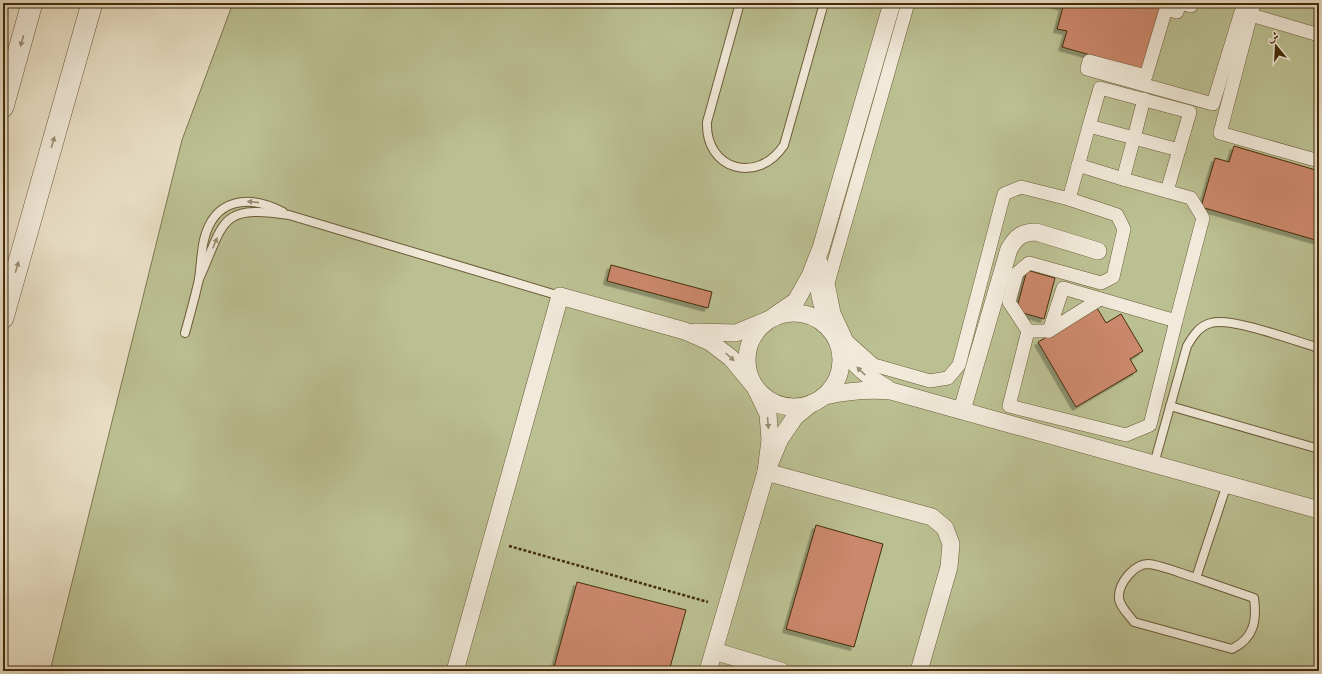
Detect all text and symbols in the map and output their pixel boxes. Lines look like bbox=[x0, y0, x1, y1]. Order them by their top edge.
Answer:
north arrow bbox=[1256, 26, 1296, 66]
text: ش bbox=[1266, 29, 1281, 47]
one-way arrow bbox=[19, 35, 25, 47]
one-way arrow bbox=[50, 136, 56, 148]
one-way arrow bbox=[247, 199, 259, 206]
one-way arrow bbox=[212, 237, 218, 249]
one-way arrow bbox=[15, 261, 21, 273]
one-way arrow bbox=[725, 353, 735, 362]
one-way arrow bbox=[856, 366, 866, 375]
one-way arrow bbox=[765, 417, 772, 429]

